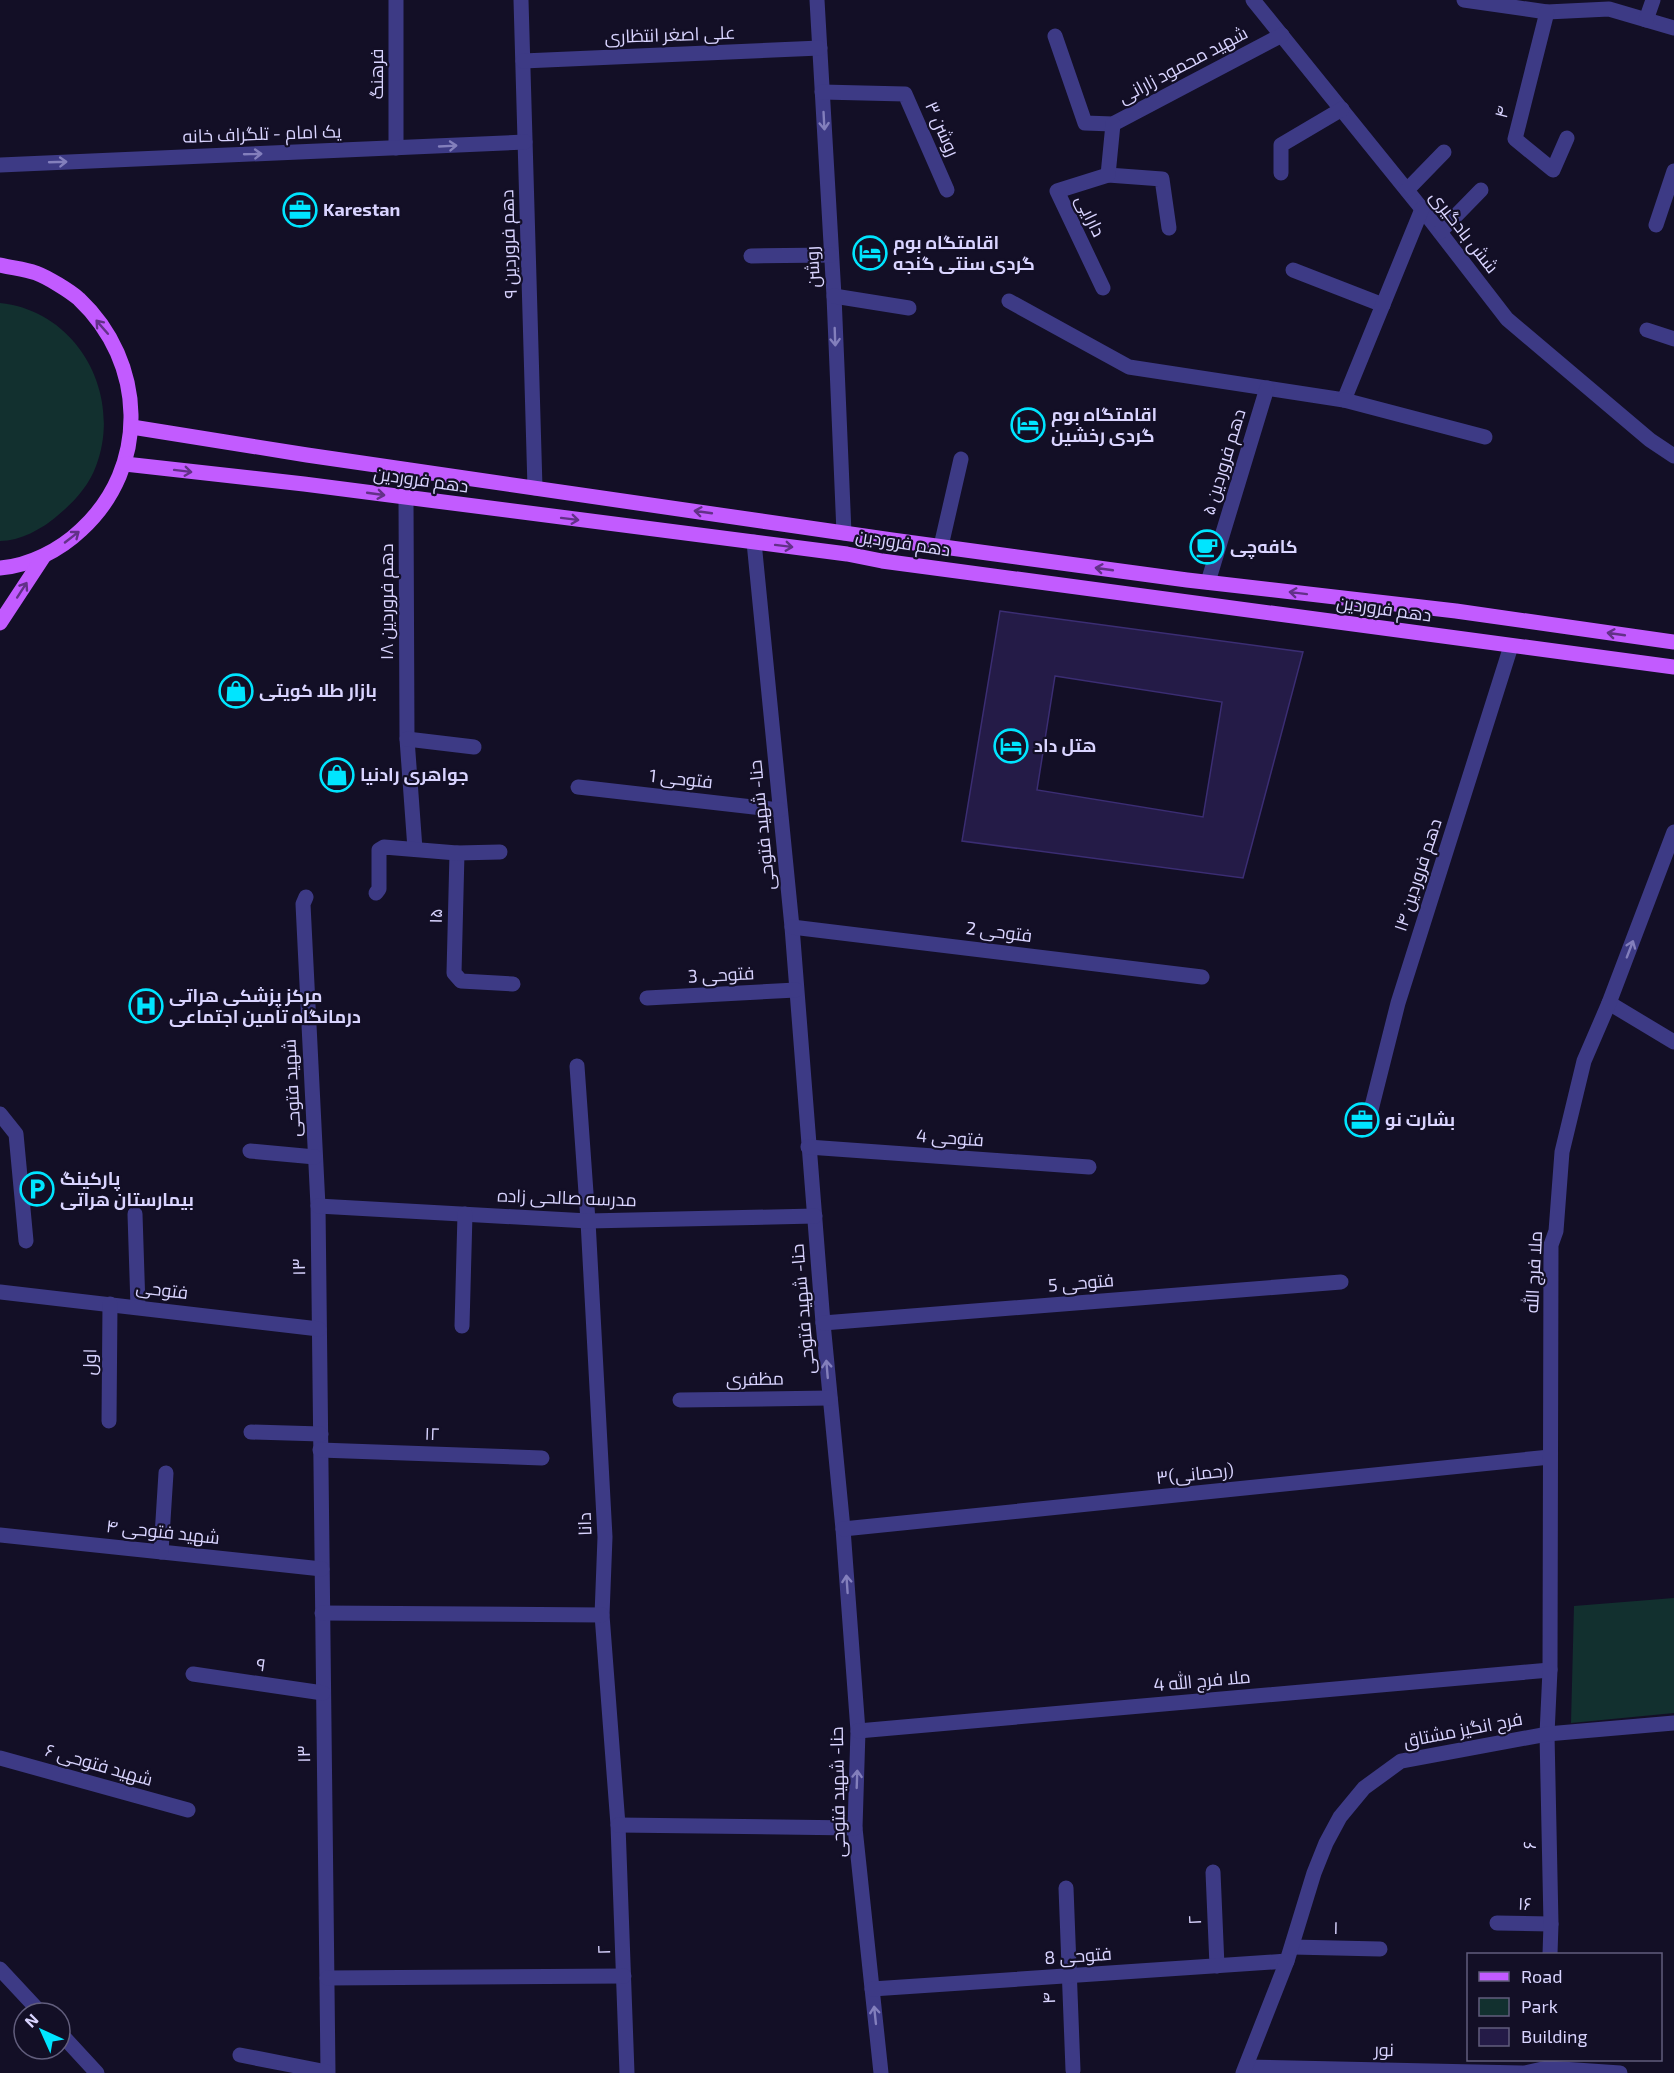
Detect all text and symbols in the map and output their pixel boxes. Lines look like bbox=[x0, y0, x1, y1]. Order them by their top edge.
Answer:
street label: علی اصغر انتظاری bbox=[604, 21, 736, 48]
street label: شهید محمود زارانی bbox=[1114, 21, 1251, 108]
street label: فرهنگ bbox=[365, 49, 388, 99]
street label: روشن ۳ bbox=[920, 98, 965, 160]
street label: ۴ bbox=[1489, 103, 1513, 120]
one-way arrow bbox=[819, 111, 830, 131]
street label: یک امام - تلگراف خانه bbox=[182, 119, 342, 149]
one-way arrow bbox=[438, 140, 458, 151]
one-way arrow bbox=[243, 149, 263, 160]
one-way arrow bbox=[48, 157, 68, 168]
street label: شش بادگیری bbox=[1425, 186, 1504, 278]
street label: دهم فروردین ۹ bbox=[495, 189, 523, 299]
street label: دارایی bbox=[1071, 191, 1110, 241]
office icon: Karestan bbox=[282, 192, 318, 228]
place label: Karestan bbox=[323, 198, 400, 220]
place label: اقامتگاه بوم گردی سنتی گنجه bbox=[893, 231, 1035, 275]
hotel icon: اقامتگاه بوم گردی سنتی گنجه bbox=[852, 235, 888, 271]
street label: روشن bbox=[800, 246, 825, 288]
one-way arrow bbox=[95, 320, 109, 335]
one-way arrow bbox=[830, 327, 841, 346]
place label: اقامتگاه بوم گردی رخشین bbox=[1051, 403, 1157, 447]
street label: دهم فروردین ۵ bbox=[1196, 406, 1252, 518]
hotel icon: اقامتگاه بوم گردی رخشین bbox=[1010, 407, 1046, 443]
street label: دهم فروردین bbox=[372, 461, 470, 499]
one-way arrow bbox=[173, 465, 192, 476]
one-way arrow bbox=[366, 489, 386, 500]
one-way arrow bbox=[694, 507, 714, 518]
one-way arrow bbox=[559, 514, 579, 525]
street label: دهم فروردین bbox=[854, 524, 952, 562]
cafe icon: کافه‌چی bbox=[1189, 529, 1225, 565]
one-way arrow bbox=[64, 531, 80, 544]
place label: کافه‌چی bbox=[1230, 535, 1298, 559]
one-way arrow bbox=[774, 541, 794, 552]
street label: دهم فروردین ۱۸ bbox=[375, 544, 399, 660]
one-way arrow bbox=[1095, 563, 1115, 574]
one-way arrow bbox=[16, 582, 28, 598]
one-way arrow bbox=[1288, 587, 1308, 598]
street label: دهم فروردین bbox=[1335, 590, 1433, 628]
one-way arrow bbox=[1607, 628, 1626, 639]
shop icon: بازار طلا کویتی bbox=[218, 673, 254, 709]
place label: بازار طلا کویتی bbox=[259, 679, 377, 702]
hotel icon: هتل داد bbox=[993, 728, 1029, 764]
place label: هتل داد bbox=[1034, 734, 1097, 757]
shop icon: جواهری رادنیا bbox=[319, 757, 355, 793]
street label: حنا- شهید فتوحی bbox=[743, 759, 780, 891]
place label: جواهری رادنیا bbox=[360, 763, 469, 786]
street label: فتوحی 1 bbox=[648, 764, 714, 793]
street label: دهم فروردین ۱۴ bbox=[1388, 815, 1448, 935]
street label: ۱۵ bbox=[424, 908, 446, 924]
street label: فتوحی 2 bbox=[965, 916, 1034, 947]
one-way arrow bbox=[1625, 940, 1636, 958]
street label: فتوحی 3 bbox=[687, 961, 755, 988]
place label: مرکز پزشکی هراتی درمانگاه تامین اجتماعی bbox=[169, 984, 361, 1028]
hospital icon: مرکز پزشکی هراتی درمانگاه تامین اجتماعی bbox=[128, 988, 164, 1024]
street label: شهید فتوحی bbox=[277, 1038, 306, 1138]
office icon: بشارت نو bbox=[1344, 1102, 1380, 1138]
place label: بشارت نو bbox=[1385, 1108, 1455, 1131]
street label: فتوحی 4 bbox=[916, 1124, 985, 1151]
place label: پارکینگ بیمارستان هراتی bbox=[60, 1167, 194, 1211]
parking icon: پارکینگ بیمارستان هراتی bbox=[19, 1171, 55, 1207]
street label: مدرسه صالحی زاده bbox=[497, 1184, 637, 1211]
street label: ملا فرج الله bbox=[1520, 1230, 1548, 1314]
street label: حنا- شهید فتوحی bbox=[785, 1243, 820, 1375]
street label: ۱۳ bbox=[287, 1258, 309, 1276]
street label: فتوحی 5 bbox=[1047, 1268, 1115, 1297]
street label: فتوحی bbox=[135, 1275, 190, 1304]
street label: اول bbox=[78, 1348, 101, 1376]
one-way arrow bbox=[822, 1360, 833, 1380]
street label: مظفری bbox=[726, 1366, 784, 1391]
street label: ۱۲ bbox=[424, 1422, 440, 1444]
street label: ۳(رحمانی) bbox=[1155, 1458, 1235, 1489]
street label: دانا bbox=[573, 1512, 595, 1536]
street label: شهید فتوحی ۴ bbox=[105, 1514, 221, 1549]
one-way arrow bbox=[841, 1575, 852, 1595]
street label: ۹ bbox=[255, 1652, 267, 1676]
street label: 4 ملا فرج الله bbox=[1152, 1665, 1252, 1697]
street label: فرح انگیز مشتاق bbox=[1401, 1707, 1525, 1753]
street label: حنا- شهید فتوحی bbox=[825, 1726, 850, 1858]
street label: شهید فتوحی ۶ bbox=[43, 1738, 156, 1791]
street label: ۱۳ bbox=[292, 1745, 314, 1763]
one-way arrow bbox=[851, 1769, 862, 1789]
street label: ۶ bbox=[1518, 1841, 1540, 1850]
street label: ۱۶ bbox=[1518, 1892, 1533, 1914]
street label: ۲ bbox=[1183, 1915, 1205, 1925]
street label: ۱ bbox=[1333, 1916, 1339, 1938]
street label: فتوحی 8 bbox=[1044, 1942, 1112, 1969]
street label: ۲ bbox=[592, 1945, 614, 1955]
legend bbox=[1467, 1953, 1662, 2061]
text: Road bbox=[1521, 1965, 1562, 1987]
street label: ۴ bbox=[1037, 1991, 1059, 2005]
text: Park bbox=[1521, 1995, 1558, 2017]
north arrow bbox=[12, 2001, 72, 2061]
one-way arrow bbox=[869, 2005, 880, 2025]
text: N bbox=[20, 2009, 42, 2031]
text: Building bbox=[1521, 2025, 1588, 2047]
street label: نور bbox=[1373, 2038, 1394, 2061]

